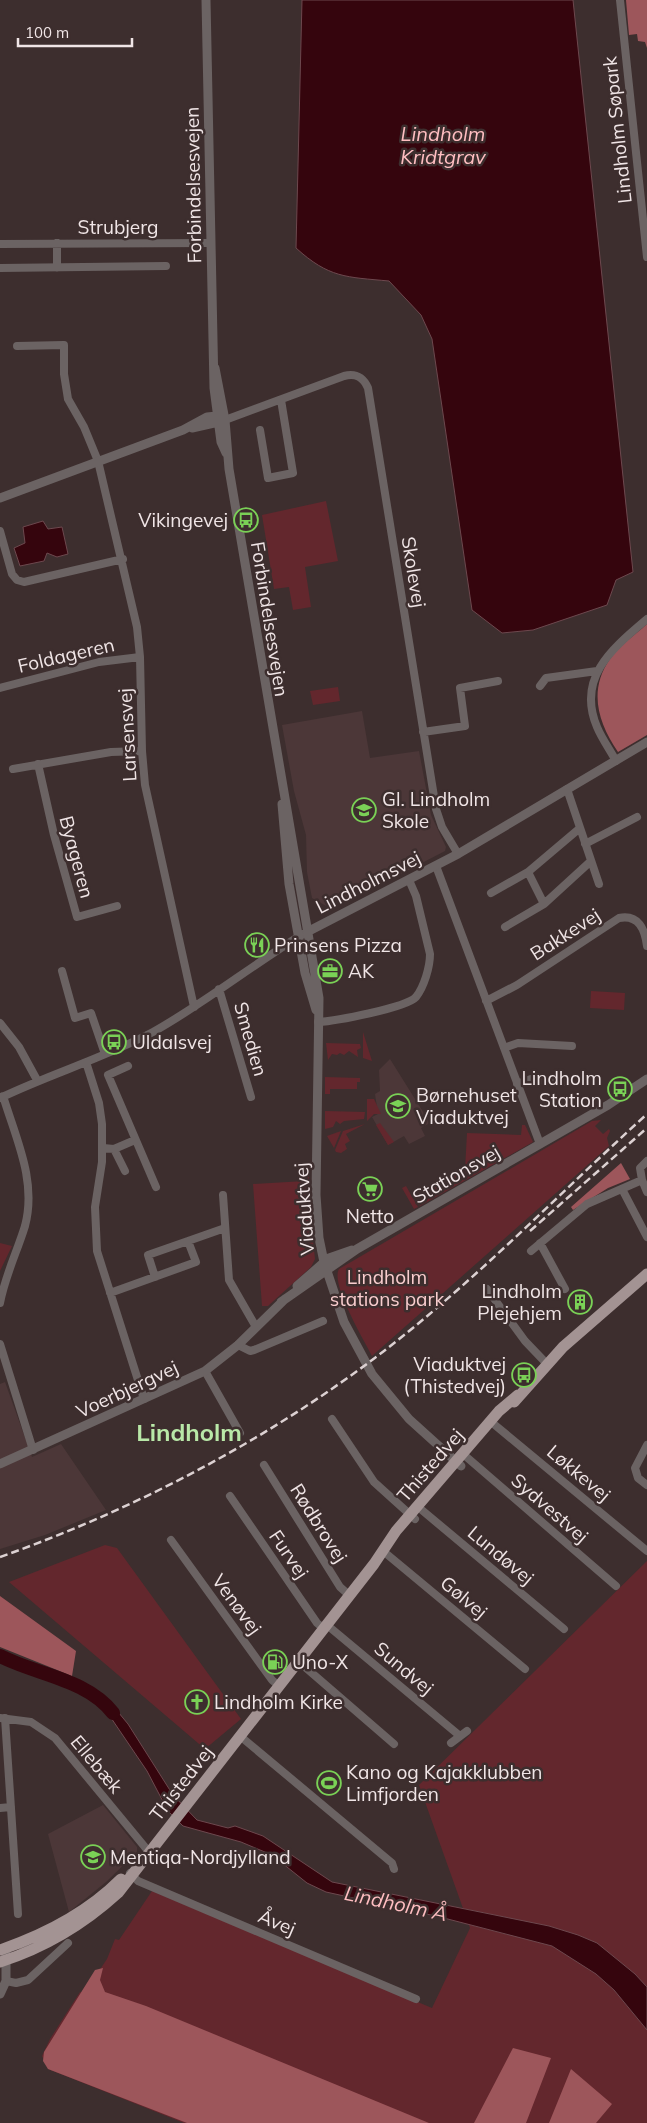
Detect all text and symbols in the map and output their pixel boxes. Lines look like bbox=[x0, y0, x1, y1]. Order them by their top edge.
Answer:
scale bar bbox=[18, 15, 131, 47]
text: 100 m bbox=[25, 23, 69, 42]
street label: Lindholm Søpark bbox=[597, 55, 637, 205]
street label: Forbindelsesvejen bbox=[180, 106, 206, 264]
water label: Lindholm Kridtgrav bbox=[400, 121, 487, 169]
street label: Strubjerg bbox=[78, 215, 158, 239]
bus stop icon: Vikingevej bbox=[233, 507, 259, 533]
place label: Vikingevej bbox=[138, 508, 228, 532]
street label: Skolevej bbox=[397, 535, 431, 609]
street label: Forbindelsesvejen bbox=[246, 540, 294, 698]
street label: Foldageren bbox=[15, 632, 117, 678]
street label: Larsensvej bbox=[113, 688, 141, 782]
place label: Gl. Lindholm Skole bbox=[382, 787, 490, 833]
school or university icon: Gl. Lindholm Skole bbox=[351, 797, 377, 823]
street label: Byageren bbox=[55, 813, 99, 901]
street label: Lindholmsvej bbox=[311, 845, 425, 919]
street label: Bakkevej bbox=[525, 903, 605, 965]
restaurant icon: Prinsens Pizza bbox=[244, 932, 270, 958]
place label: Prinsens Pizza bbox=[274, 933, 402, 957]
office icon: AK bbox=[317, 958, 343, 984]
place label: AK bbox=[348, 959, 375, 983]
street label: Smedien bbox=[229, 999, 273, 1079]
bus stop icon: Uldalsvej bbox=[101, 1029, 127, 1055]
place label: Uldalsvej bbox=[132, 1030, 212, 1054]
place label: Lindholm Station bbox=[521, 1066, 602, 1112]
bus stop icon: Lindholm Station bbox=[607, 1076, 633, 1102]
place label: Børnehuset Viaduktvej bbox=[416, 1083, 517, 1129]
school or university icon: Børnehuset Viaduktvej bbox=[385, 1093, 411, 1119]
street label: Stationsvej bbox=[408, 1139, 504, 1209]
street label: Viaduktvej bbox=[289, 1162, 319, 1256]
supermarket icon: Netto bbox=[357, 1176, 383, 1202]
place label: Netto bbox=[346, 1204, 394, 1228]
park label: Lindholm stations park bbox=[330, 1265, 444, 1311]
place label: Lindholm Plejehjem bbox=[477, 1279, 562, 1325]
building icon: Lindholm Plejehjem bbox=[567, 1289, 593, 1315]
place label: Viaduktvej (Thistedvej) bbox=[404, 1352, 506, 1398]
street label: Voerbjergvej bbox=[72, 1355, 182, 1423]
bus stop icon: Viaduktvej (Thistedvej) bbox=[511, 1362, 537, 1388]
district label: Lindholm bbox=[136, 1417, 242, 1447]
street label: Thistedvej bbox=[392, 1423, 468, 1507]
street label: Løkkevej bbox=[542, 1440, 616, 1506]
street label: Sydvestvej bbox=[507, 1468, 593, 1548]
street label: Rødbrovej bbox=[285, 1479, 353, 1567]
street label: Lundøvej bbox=[463, 1520, 539, 1590]
street label: Furvej bbox=[264, 1525, 314, 1583]
street label: Venøvej bbox=[207, 1569, 267, 1639]
street label: Gølvej bbox=[436, 1570, 492, 1624]
street label: Sundvej bbox=[369, 1636, 439, 1700]
fuel station icon: Uno-X bbox=[262, 1649, 288, 1675]
place label: Uno-X bbox=[292, 1650, 349, 1674]
church icon: Lindholm Kirke bbox=[184, 1689, 210, 1715]
place label: Lindholm Kirke bbox=[214, 1690, 343, 1714]
street label: Ellebæk bbox=[66, 1730, 128, 1798]
street label: Thistedvej bbox=[144, 1740, 218, 1826]
place label: Kano og Kajakklubben Limfjorden bbox=[346, 1760, 542, 1806]
sports icon: Kano og Kajakklubben Limfjorden bbox=[316, 1770, 342, 1796]
school or university icon: Mentiqa-Nordjylland bbox=[80, 1844, 106, 1870]
place label: Mentiqa-Nordjylland bbox=[110, 1845, 291, 1869]
water label: Lindholm Å bbox=[342, 1880, 450, 1926]
street label: Åvej bbox=[255, 1903, 299, 1941]

